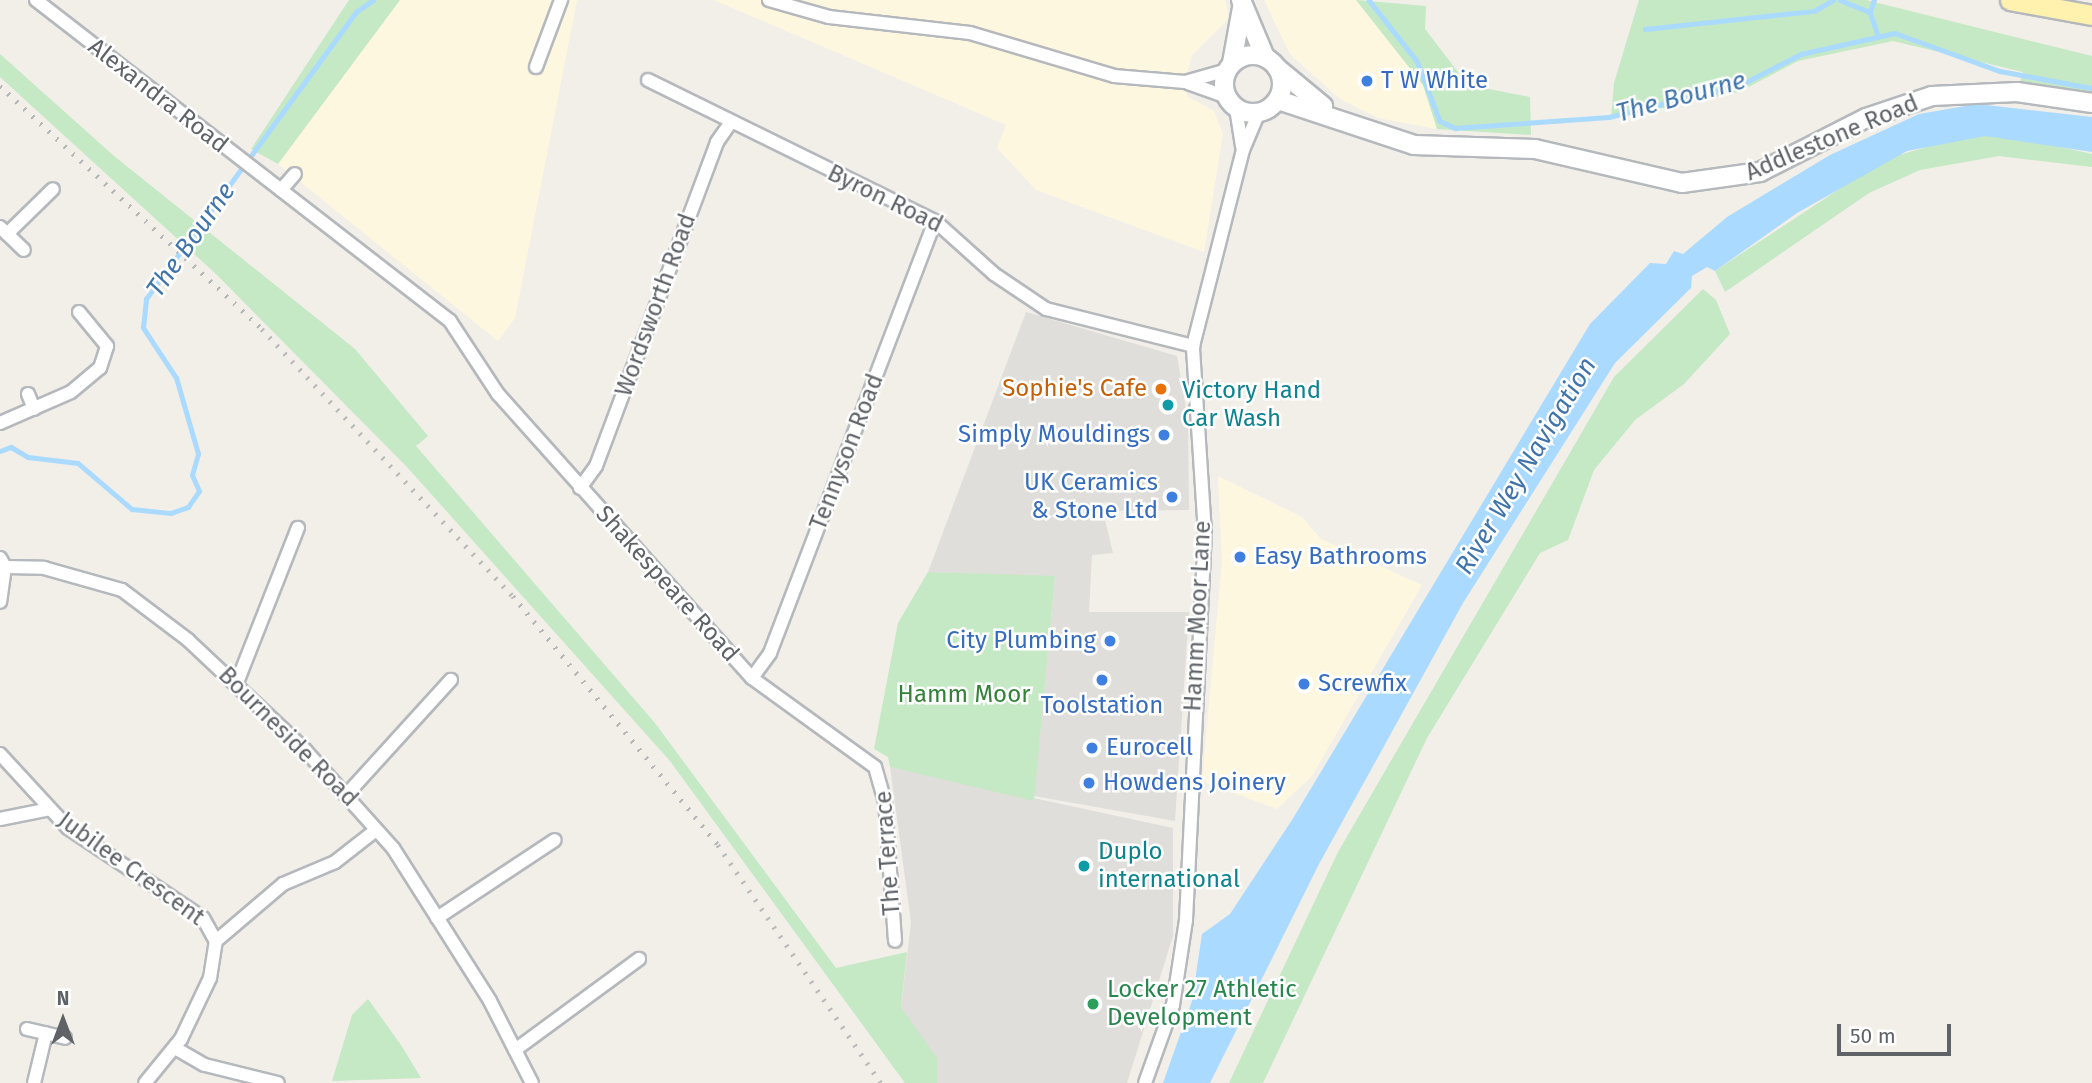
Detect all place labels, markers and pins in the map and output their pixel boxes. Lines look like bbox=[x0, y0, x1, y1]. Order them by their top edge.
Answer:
place label: T W White bbox=[1381, 67, 1488, 95]
marker: T W White bbox=[1359, 73, 1375, 89]
place label: Sophie's Cafe bbox=[1002, 375, 1147, 403]
place label: Victory Hand Car Wash bbox=[1182, 377, 1321, 433]
marker: Sophie's Cafe bbox=[1153, 381, 1169, 397]
marker: Victory Hand Car Wash bbox=[1160, 397, 1176, 413]
place label: Simply Mouldings bbox=[958, 421, 1150, 449]
marker: Simply Mouldings bbox=[1156, 427, 1172, 443]
place label: UK Ceramics & Stone Ltd bbox=[1024, 469, 1158, 525]
marker: UK Ceramics & Stone Ltd bbox=[1164, 489, 1180, 505]
place label: Easy Bathrooms bbox=[1254, 543, 1427, 571]
marker: Easy Bathrooms bbox=[1232, 549, 1248, 565]
place label: City Plumbing bbox=[946, 627, 1096, 655]
marker: City Plumbing bbox=[1102, 633, 1118, 649]
place label: Screwfix bbox=[1318, 670, 1407, 698]
marker: Toolstation bbox=[1094, 672, 1110, 688]
marker: Screwfix bbox=[1296, 676, 1312, 692]
place label: Toolstation bbox=[1041, 692, 1163, 720]
place label: Eurocell bbox=[1106, 734, 1193, 762]
marker: Eurocell bbox=[1084, 740, 1100, 756]
place label: Howdens Joinery bbox=[1103, 769, 1286, 797]
marker: Howdens Joinery bbox=[1081, 775, 1097, 791]
place label: Duplo international bbox=[1098, 838, 1240, 894]
marker: Duplo international bbox=[1076, 858, 1092, 874]
place label: Locker 27 Athletic Development bbox=[1107, 976, 1297, 1032]
marker: Locker 27 Athletic Development bbox=[1085, 996, 1101, 1012]

